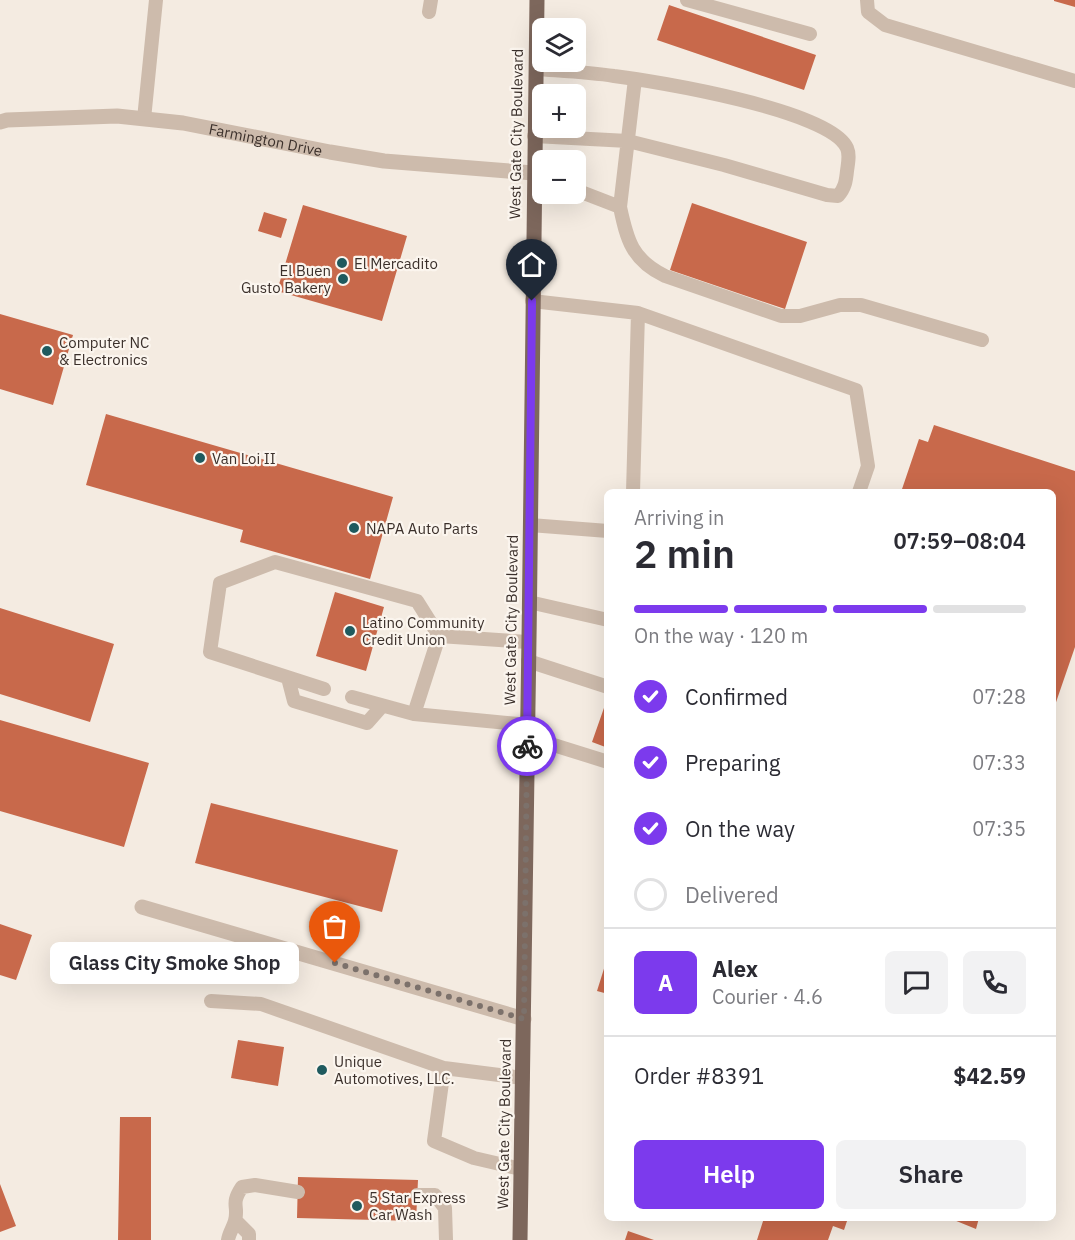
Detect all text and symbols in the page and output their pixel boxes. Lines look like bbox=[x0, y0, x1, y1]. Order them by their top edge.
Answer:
map controls bbox=[532, 18, 586, 204]
button: layers bbox=[532, 18, 586, 72]
street label: West Gate City Boulevard bbox=[505, 49, 527, 219]
button: + bbox=[532, 84, 586, 138]
street label: Farmington Drive bbox=[207, 119, 324, 160]
button: − bbox=[532, 150, 586, 204]
pin bbox=[506, 239, 557, 301]
icon: home bbox=[515, 248, 548, 281]
place label: El Mercadito bbox=[354, 254, 438, 273]
marker: El Mercadito bbox=[335, 256, 349, 270]
place label: El Buen Gusto Bakery bbox=[241, 261, 332, 297]
marker: El Buen Gusto Bakery bbox=[336, 272, 350, 286]
place label: Computer NC & Electronics bbox=[59, 333, 149, 369]
marker: Computer NC & Electronics bbox=[40, 344, 54, 358]
place label: Van Loi II bbox=[212, 449, 276, 468]
marker: Van Loi II bbox=[193, 451, 207, 465]
text: Arriving in bbox=[634, 504, 724, 531]
place label: NAPA Auto Parts bbox=[366, 519, 478, 538]
marker: NAPA Auto Parts bbox=[347, 521, 361, 535]
text: 07:59–08:04 bbox=[893, 526, 1026, 555]
text: 2 min bbox=[634, 528, 735, 579]
street label: West Gate City Boulevard bbox=[500, 535, 522, 705]
place label: Latino Community Credit Union bbox=[362, 613, 485, 649]
text: On the way · 120 m bbox=[634, 622, 808, 649]
marker: Latino Community Credit Union bbox=[343, 624, 357, 638]
icon: check bbox=[634, 680, 667, 713]
text: Confirmed bbox=[685, 682, 788, 711]
text: 07:28 bbox=[972, 683, 1026, 710]
courier bbox=[497, 716, 557, 776]
icon: bike bbox=[511, 730, 544, 763]
icon: check bbox=[634, 746, 667, 779]
text: Preparing bbox=[685, 748, 780, 777]
text: 07:33 bbox=[972, 749, 1026, 776]
icon: check bbox=[634, 812, 667, 845]
text: On the way bbox=[685, 814, 795, 843]
text: 07:35 bbox=[972, 815, 1026, 842]
text: Delivered bbox=[685, 880, 779, 909]
pin bbox=[309, 901, 360, 963]
icon: bag bbox=[318, 910, 351, 943]
callout: Glass City Smoke Shop bbox=[50, 942, 299, 984]
text: Glass City Smoke Shop bbox=[69, 949, 281, 976]
button: chat bbox=[885, 951, 948, 1014]
button: phone bbox=[963, 951, 1026, 1014]
text: Alex bbox=[712, 954, 758, 983]
text: A bbox=[658, 968, 673, 997]
text: Courier · 4.6 bbox=[712, 983, 823, 1010]
street label: West Gate City Boulevard bbox=[493, 1039, 515, 1209]
place label: Unique Automotives, LLC. bbox=[334, 1052, 455, 1088]
text: Order #8391 bbox=[634, 1061, 764, 1090]
text: $42.59 bbox=[953, 1061, 1026, 1090]
marker: Unique Automotives, LLC. bbox=[315, 1063, 329, 1077]
button: Help bbox=[634, 1140, 824, 1209]
button: Share bbox=[836, 1140, 1026, 1209]
place label: 5 Star Express Car Wash bbox=[369, 1188, 466, 1224]
marker: 5 Star Express Car Wash bbox=[350, 1199, 364, 1213]

